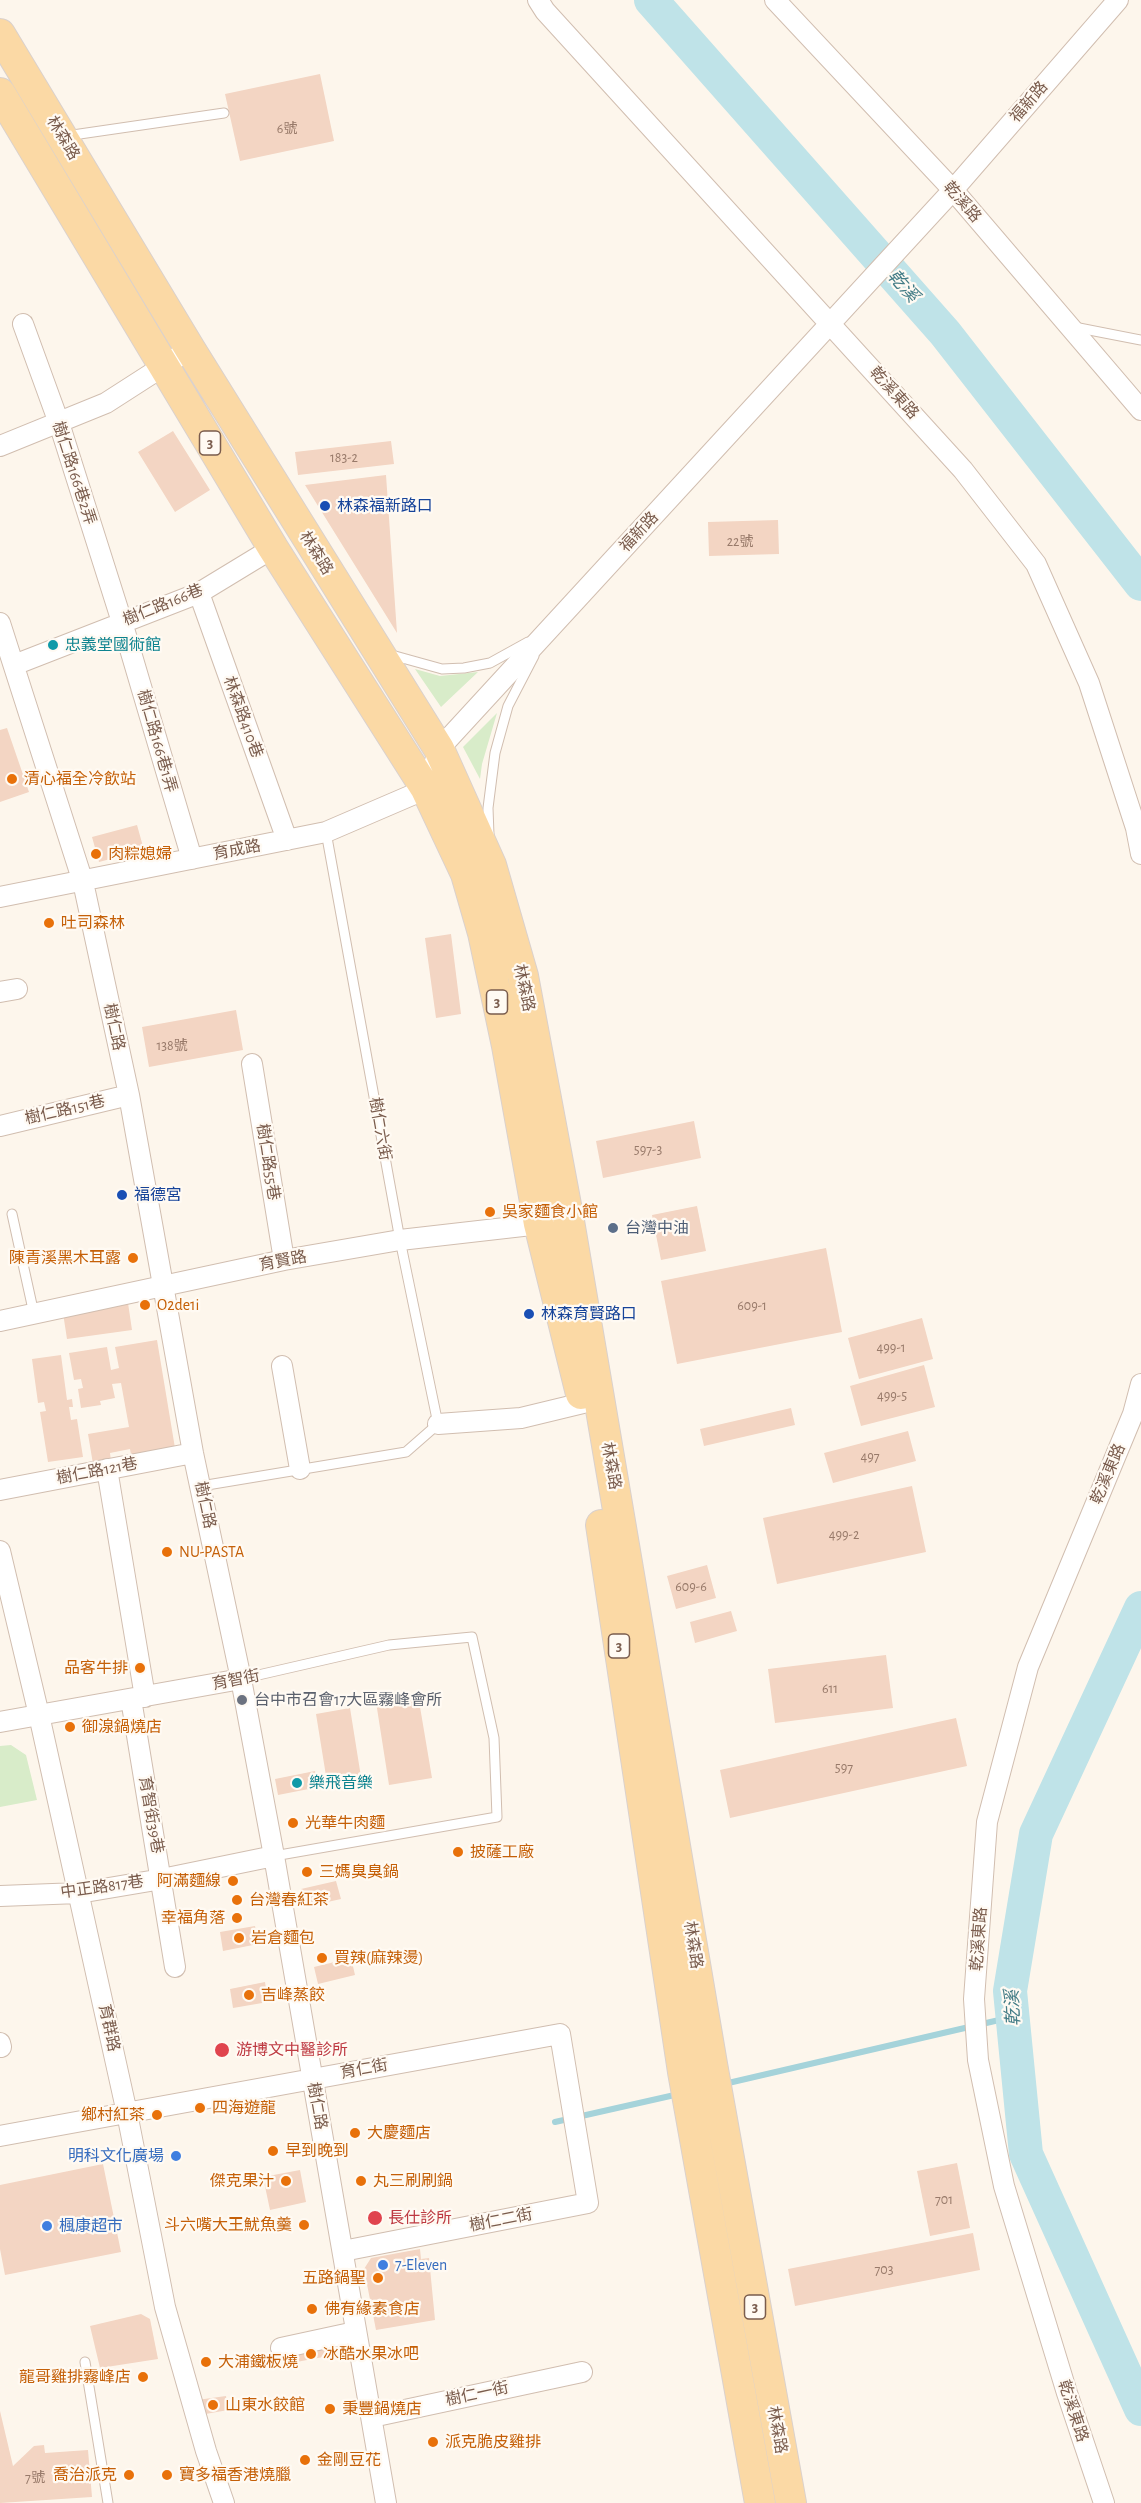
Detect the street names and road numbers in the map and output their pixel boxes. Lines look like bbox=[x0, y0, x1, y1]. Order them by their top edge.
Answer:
street label: 福新路 bbox=[1006, 78, 1052, 126]
street label: 林森路 bbox=[42, 112, 84, 164]
street label: 乾溪路 bbox=[939, 178, 985, 226]
street label: 乾溪東路 bbox=[865, 363, 923, 423]
street label: 樹仁路166巷2弄 bbox=[48, 419, 100, 527]
road number: 3 bbox=[200, 431, 220, 455]
street label: 福新路 bbox=[616, 508, 662, 556]
street label: 林森路 bbox=[295, 528, 337, 578]
street label: 樹仁路166巷 bbox=[120, 580, 206, 630]
street label: 林森路410巷 bbox=[219, 673, 267, 761]
street label: 樹仁路166巷1弄 bbox=[133, 687, 181, 795]
street label: 育成路 bbox=[212, 836, 262, 864]
street label: 林森路 bbox=[510, 963, 538, 1013]
road number: 3 bbox=[486, 990, 508, 1014]
street label: 樹仁路 bbox=[100, 1002, 128, 1052]
street label: 樹仁路151巷 bbox=[23, 1091, 107, 1129]
street label: 樹仁六街 bbox=[365, 1096, 395, 1162]
street label: 樹仁路55巷 bbox=[252, 1122, 284, 1202]
street label: 育賢路 bbox=[258, 1247, 308, 1275]
street label: 林森路 bbox=[597, 1441, 625, 1491]
street label: 乾溪東路 bbox=[1087, 1441, 1129, 1507]
street label: 樹仁路121巷 bbox=[55, 1454, 139, 1488]
street label: 樹仁路 bbox=[191, 1480, 219, 1530]
road number: 3 bbox=[608, 1634, 630, 1658]
street label: 育智街 bbox=[211, 1666, 261, 1694]
street label: 育智街39巷 bbox=[135, 1775, 167, 1855]
street label: 中正路817巷 bbox=[59, 1872, 145, 1902]
street label: 乾溪東路 bbox=[967, 1906, 991, 1972]
street label: 林森路 bbox=[680, 1920, 706, 1970]
street label: 育群路 bbox=[95, 2003, 123, 2053]
street label: 育仁街 bbox=[339, 2055, 389, 2083]
street label: 樹仁路 bbox=[303, 2081, 331, 2131]
street label: 樹仁二街 bbox=[468, 2204, 534, 2236]
road number: 3 bbox=[744, 2295, 766, 2319]
street label: 樹仁一街 bbox=[444, 2378, 510, 2410]
street label: 乾溪東路 bbox=[1054, 2378, 1092, 2444]
street label: 林森路 bbox=[763, 2405, 791, 2455]

